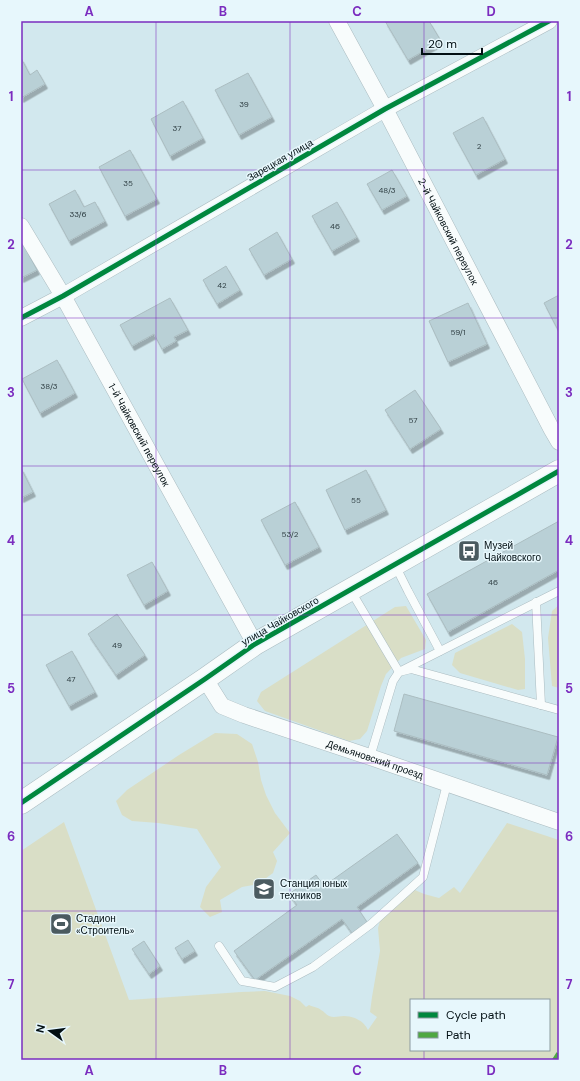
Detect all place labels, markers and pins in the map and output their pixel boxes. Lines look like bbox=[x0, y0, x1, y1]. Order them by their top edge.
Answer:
bus stop icon: Музей Чайковского bbox=[456, 538, 482, 564]
place label: Музей Чайковского bbox=[484, 539, 542, 564]
school or university icon: Станция юных техников bbox=[251, 876, 277, 902]
place label: Станция юных техников bbox=[280, 877, 347, 902]
sports icon: Стадион «Строитель» bbox=[48, 911, 74, 937]
place label: Стадион «Строитель» bbox=[76, 912, 135, 937]

